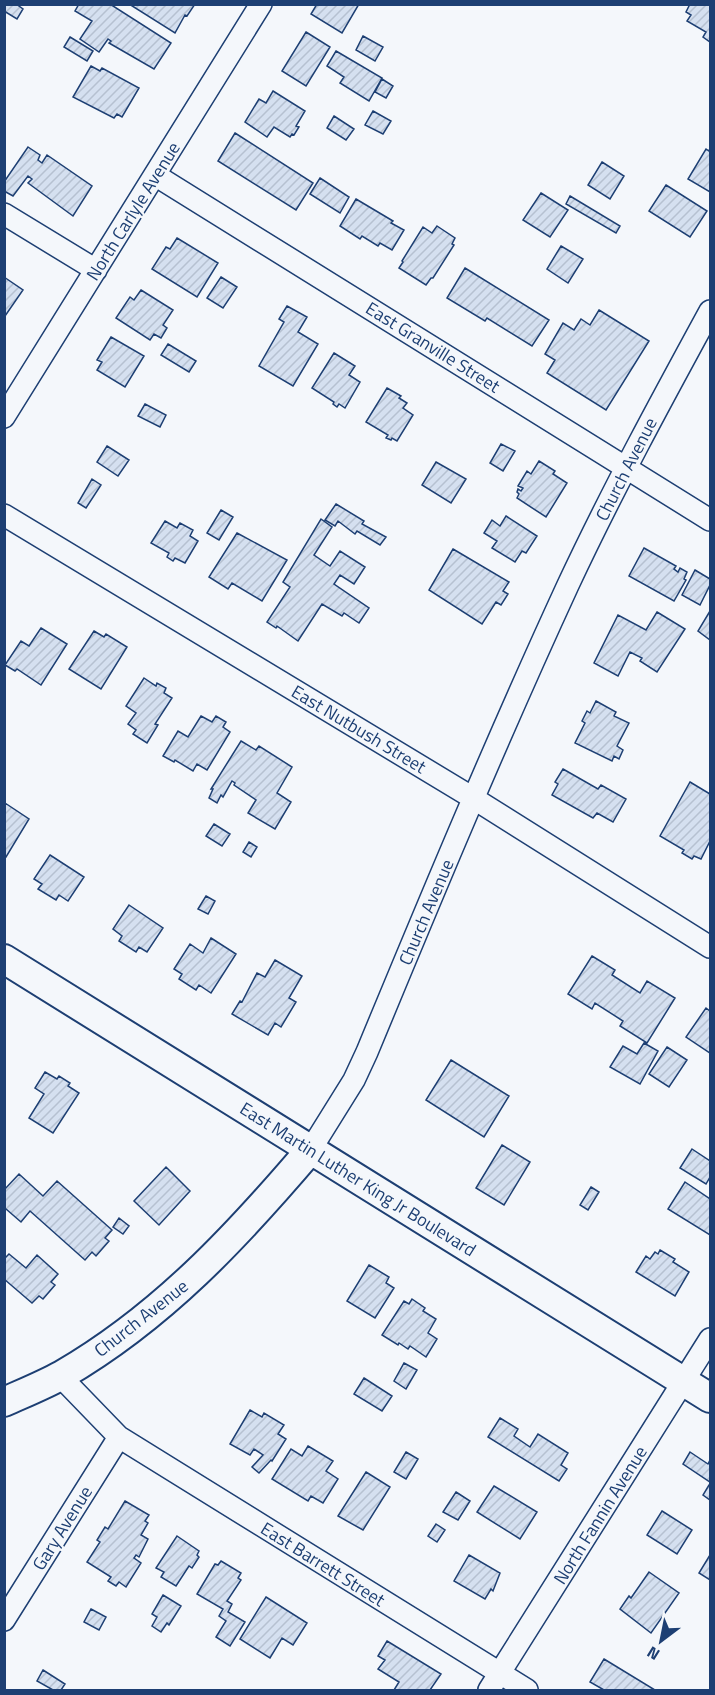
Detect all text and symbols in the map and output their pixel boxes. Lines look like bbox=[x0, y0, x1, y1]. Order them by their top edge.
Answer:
street label: North Carlyle Avenue bbox=[79, 136, 187, 286]
street label: East Granville Street bbox=[361, 295, 506, 400]
street label: Church Avenue bbox=[588, 413, 664, 525]
street label: East Nutbush Street bbox=[286, 678, 432, 780]
street label: Church Avenue bbox=[392, 855, 460, 969]
street label: East Martin Luther King Jr Boulevard bbox=[235, 1095, 481, 1263]
street label: Church Avenue bbox=[88, 1273, 194, 1363]
street label: North Fannin Avenue bbox=[546, 1440, 654, 1590]
street label: Gary Avenue bbox=[25, 1480, 99, 1576]
street label: East Barrett Street bbox=[256, 1515, 391, 1613]
north arrow bbox=[631, 1611, 691, 1671]
text: N bbox=[642, 1641, 664, 1667]

